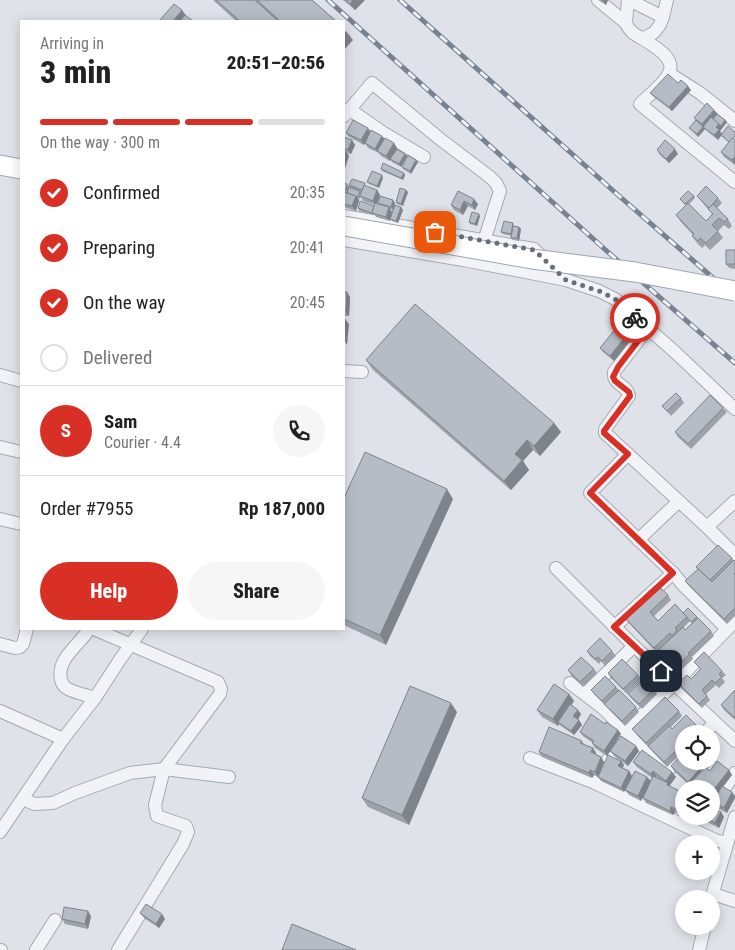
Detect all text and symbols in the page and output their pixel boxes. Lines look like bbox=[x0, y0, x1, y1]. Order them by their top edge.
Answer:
text: Arriving in bbox=[40, 34, 104, 53]
text: 20:51–20:56 bbox=[227, 51, 325, 74]
text: 3 min bbox=[40, 53, 111, 91]
text: On the way · 300 m bbox=[40, 133, 160, 152]
icon: check bbox=[40, 179, 68, 207]
text: Confirmed bbox=[83, 181, 160, 204]
text: 20:35 bbox=[290, 183, 325, 202]
pin bbox=[414, 211, 456, 253]
icon: bag bbox=[421, 218, 449, 246]
icon: check bbox=[40, 234, 68, 262]
text: Preparing bbox=[83, 236, 155, 259]
text: 20:41 bbox=[290, 238, 325, 257]
icon: check bbox=[40, 289, 68, 317]
text: On the way bbox=[83, 291, 165, 314]
text: 20:45 bbox=[290, 293, 325, 312]
courier bbox=[610, 293, 660, 343]
icon: bike bbox=[621, 304, 649, 332]
text: Delivered bbox=[83, 346, 152, 369]
button: phone bbox=[273, 405, 325, 457]
text: Sam bbox=[104, 410, 137, 433]
text: S bbox=[61, 419, 71, 442]
text: Courier · 4.4 bbox=[104, 433, 181, 452]
text: Order #7955 bbox=[40, 497, 133, 520]
text: Rp 187,000 bbox=[238, 497, 325, 520]
button: Help bbox=[40, 562, 178, 620]
button: Share bbox=[188, 562, 325, 620]
pin bbox=[640, 650, 682, 692]
icon: home bbox=[647, 657, 675, 685]
map controls bbox=[675, 725, 720, 935]
button: locate bbox=[675, 725, 720, 770]
button: layers bbox=[675, 780, 720, 825]
button: + bbox=[675, 835, 720, 880]
button: − bbox=[675, 890, 720, 935]

